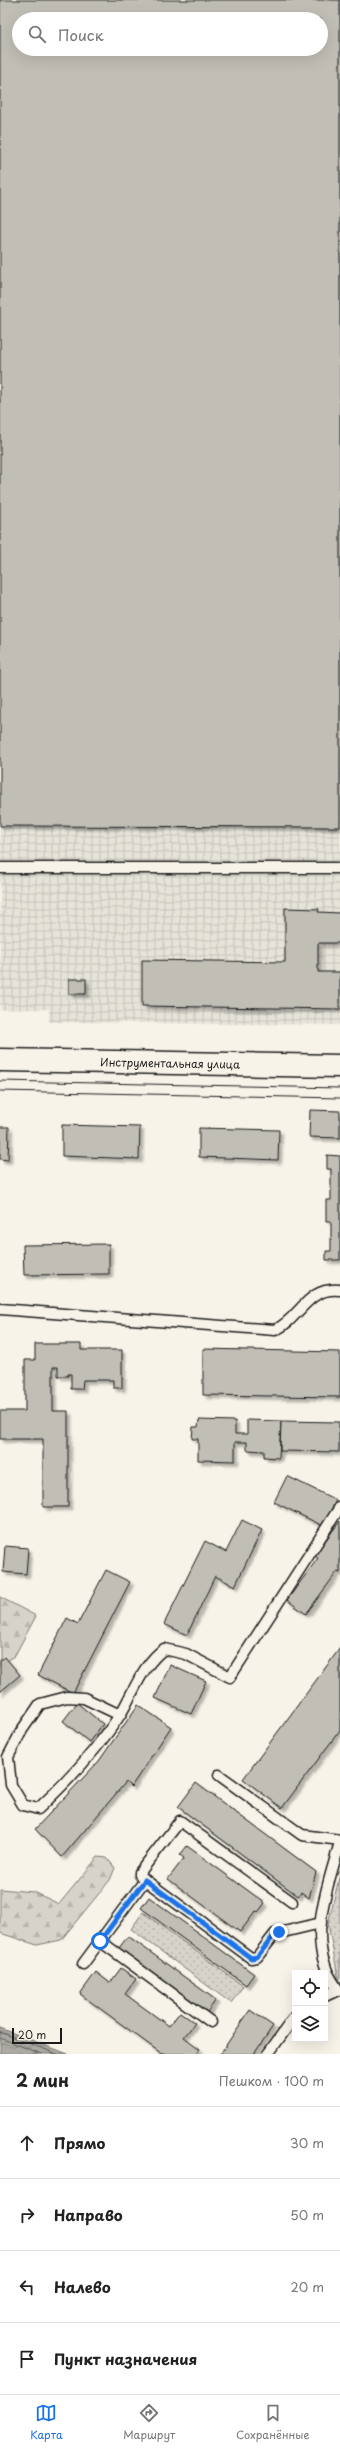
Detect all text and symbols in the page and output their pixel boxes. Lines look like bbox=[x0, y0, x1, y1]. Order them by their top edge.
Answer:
search box bbox=[12, 12, 328, 56]
icon: search bbox=[26, 23, 48, 45]
text: Поиск bbox=[58, 23, 104, 46]
street label: Инструментальная улица bbox=[100, 1053, 240, 1073]
route end bbox=[270, 1923, 288, 1941]
route start bbox=[91, 1932, 109, 1950]
map controls bbox=[292, 1970, 328, 2042]
button: locate bbox=[292, 1970, 328, 2006]
button: layers bbox=[292, 2006, 328, 2042]
scale bar bbox=[12, 2026, 62, 2045]
text: 20 m bbox=[18, 2026, 46, 2043]
text: 2 мин bbox=[16, 2067, 69, 2093]
text: Пешком · 100 m bbox=[219, 2071, 324, 2090]
text: Прямо bbox=[54, 2131, 105, 2154]
icon: ahead bbox=[16, 2132, 38, 2154]
text: 30 m bbox=[290, 2133, 324, 2152]
text: Направо bbox=[54, 2203, 123, 2226]
icon: right bbox=[16, 2204, 38, 2226]
text: 50 m bbox=[290, 2205, 324, 2224]
text: Налево bbox=[54, 2275, 111, 2298]
icon: left bbox=[16, 2276, 38, 2298]
text: 20 m bbox=[290, 2277, 324, 2296]
text: Пункт назначения bbox=[54, 2347, 197, 2370]
icon: arrive bbox=[16, 2348, 38, 2370]
tab: Карта bbox=[30, 2402, 63, 2443]
tab: Маршрут bbox=[123, 2402, 175, 2443]
tab: Сохранённые bbox=[236, 2402, 310, 2443]

